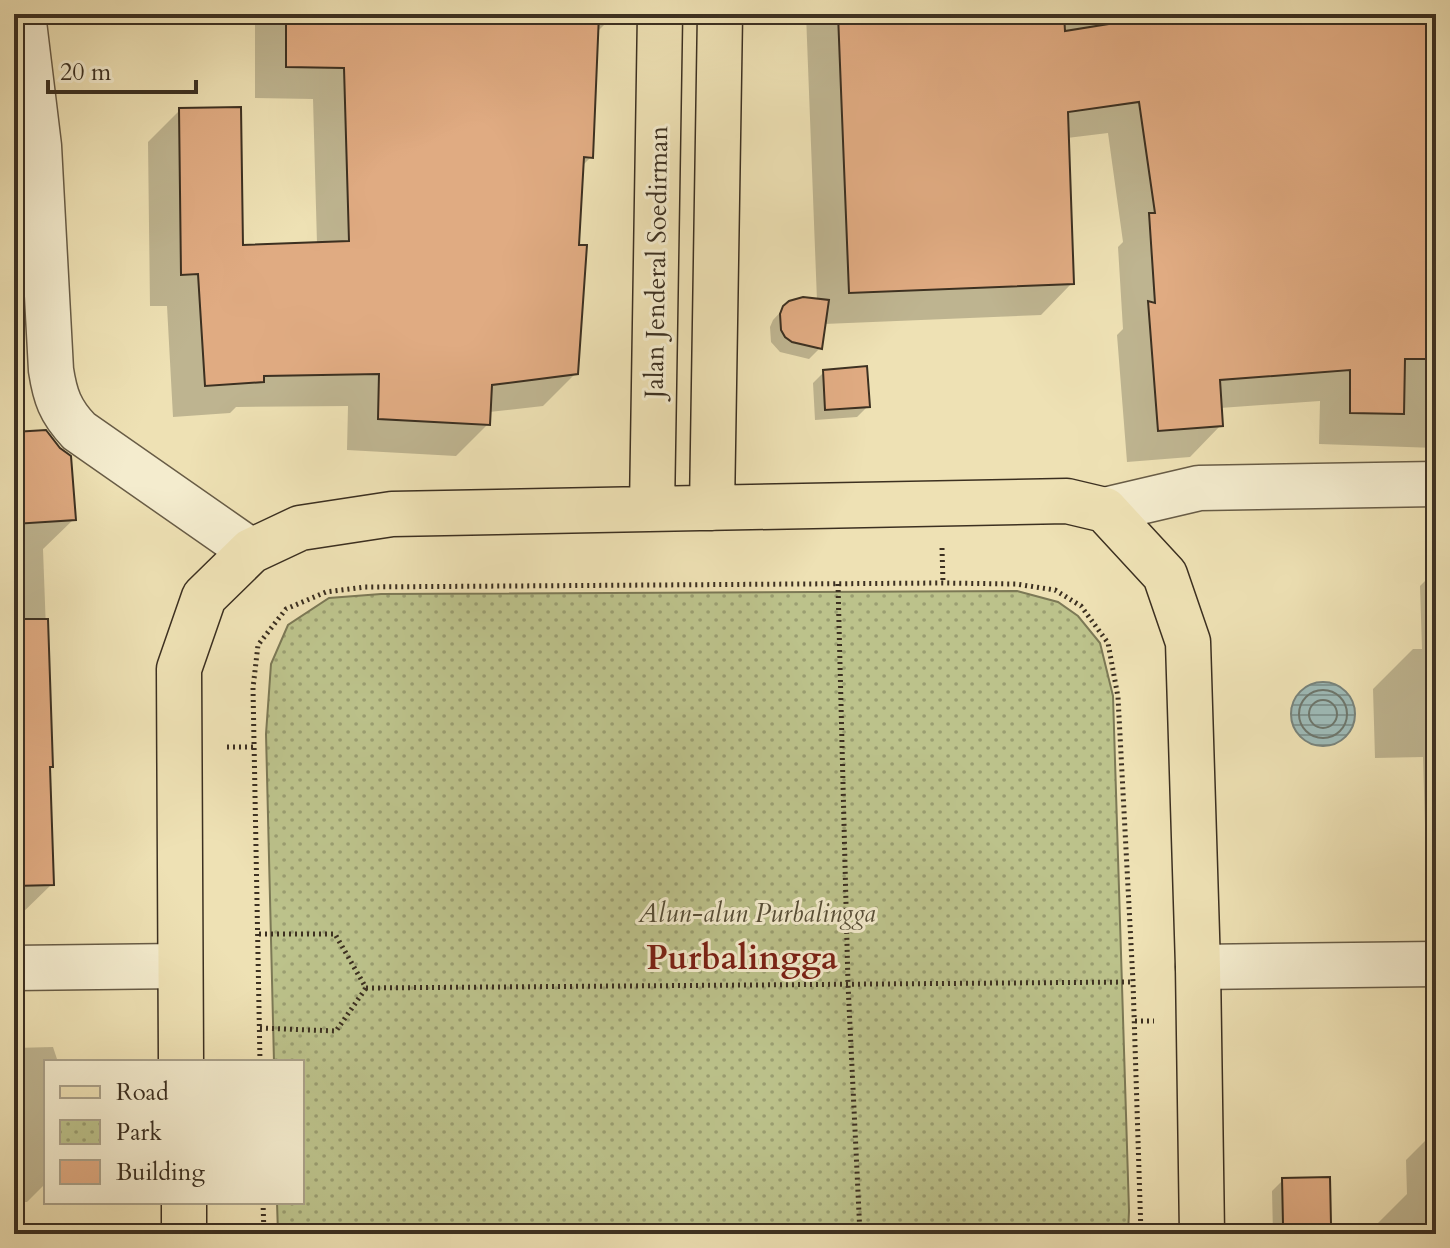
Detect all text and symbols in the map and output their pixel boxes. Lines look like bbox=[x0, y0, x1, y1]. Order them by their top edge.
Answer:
scale bar bbox=[48, 44, 196, 94]
text: 20 m bbox=[60, 56, 112, 89]
street label: Jalan Jenderal Soedirman bbox=[637, 125, 676, 403]
park label: Alun-alun Purbalingga bbox=[637, 896, 876, 931]
district label: Purbalingga bbox=[646, 935, 838, 981]
legend bbox=[44, 1060, 304, 1204]
text: Road bbox=[116, 1076, 169, 1109]
text: Park bbox=[116, 1116, 162, 1149]
text: Building bbox=[116, 1156, 206, 1189]

